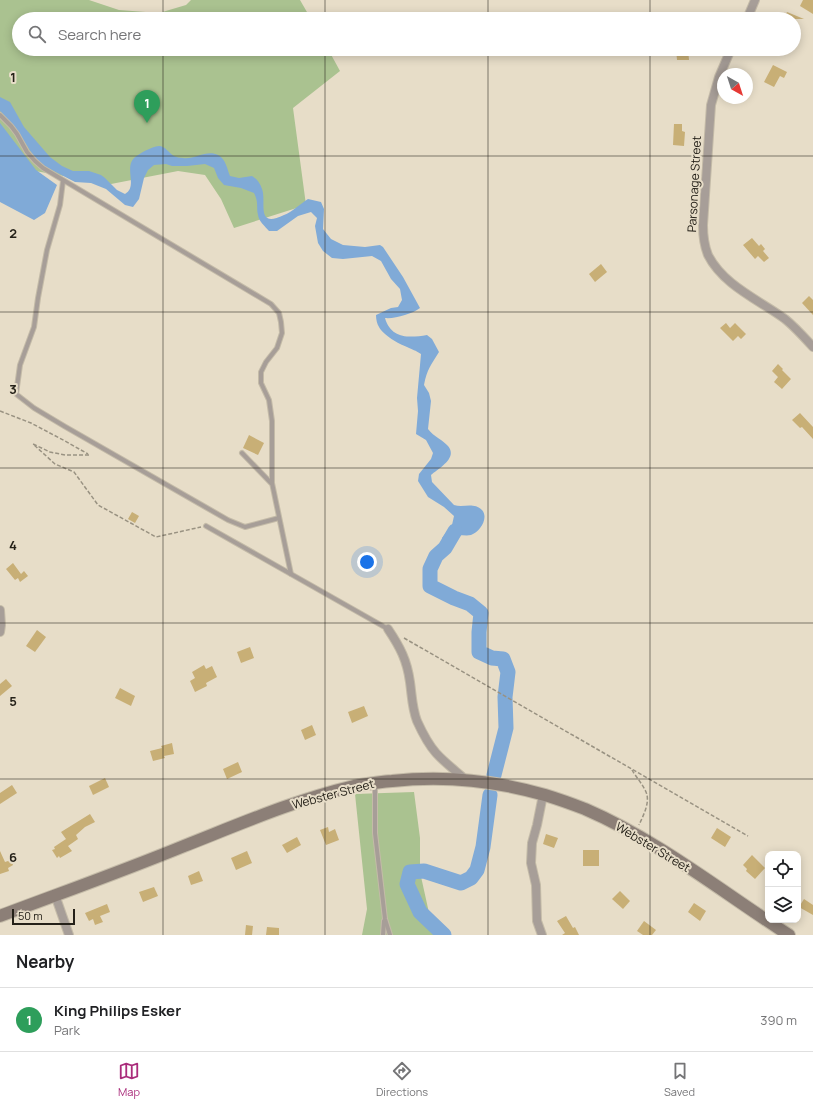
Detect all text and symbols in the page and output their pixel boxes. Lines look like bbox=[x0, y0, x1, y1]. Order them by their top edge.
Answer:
search box bbox=[12, 12, 801, 56]
icon: search bbox=[26, 23, 48, 45]
text: Search here bbox=[58, 24, 141, 45]
text: 1 bbox=[10, 68, 16, 86]
north arrow bbox=[717, 68, 753, 104]
pin: 1 bbox=[134, 90, 160, 123]
street label: Parsonage Street bbox=[683, 135, 705, 233]
text: 2 bbox=[9, 224, 17, 242]
text: 3 bbox=[9, 380, 17, 398]
text: 4 bbox=[9, 536, 17, 554]
your location bbox=[357, 552, 377, 572]
text: 5 bbox=[9, 692, 17, 710]
street label: Webster Street bbox=[290, 775, 376, 813]
street label: Webster Street bbox=[612, 818, 694, 876]
text: 6 bbox=[9, 848, 17, 866]
map controls bbox=[765, 851, 801, 923]
button: locate bbox=[765, 851, 801, 887]
button: layers bbox=[765, 887, 801, 923]
scale bar bbox=[12, 907, 75, 926]
text: 50 m bbox=[18, 908, 43, 923]
text: Nearby bbox=[16, 950, 74, 973]
text: King Philips Esker bbox=[54, 1000, 181, 1021]
text: 1 bbox=[26, 1011, 32, 1029]
text: 390 m bbox=[760, 1011, 797, 1029]
text: Park bbox=[54, 1021, 80, 1039]
tab: Map bbox=[118, 1060, 140, 1099]
tab: Directions bbox=[376, 1060, 428, 1099]
tab: Saved bbox=[664, 1060, 695, 1099]

